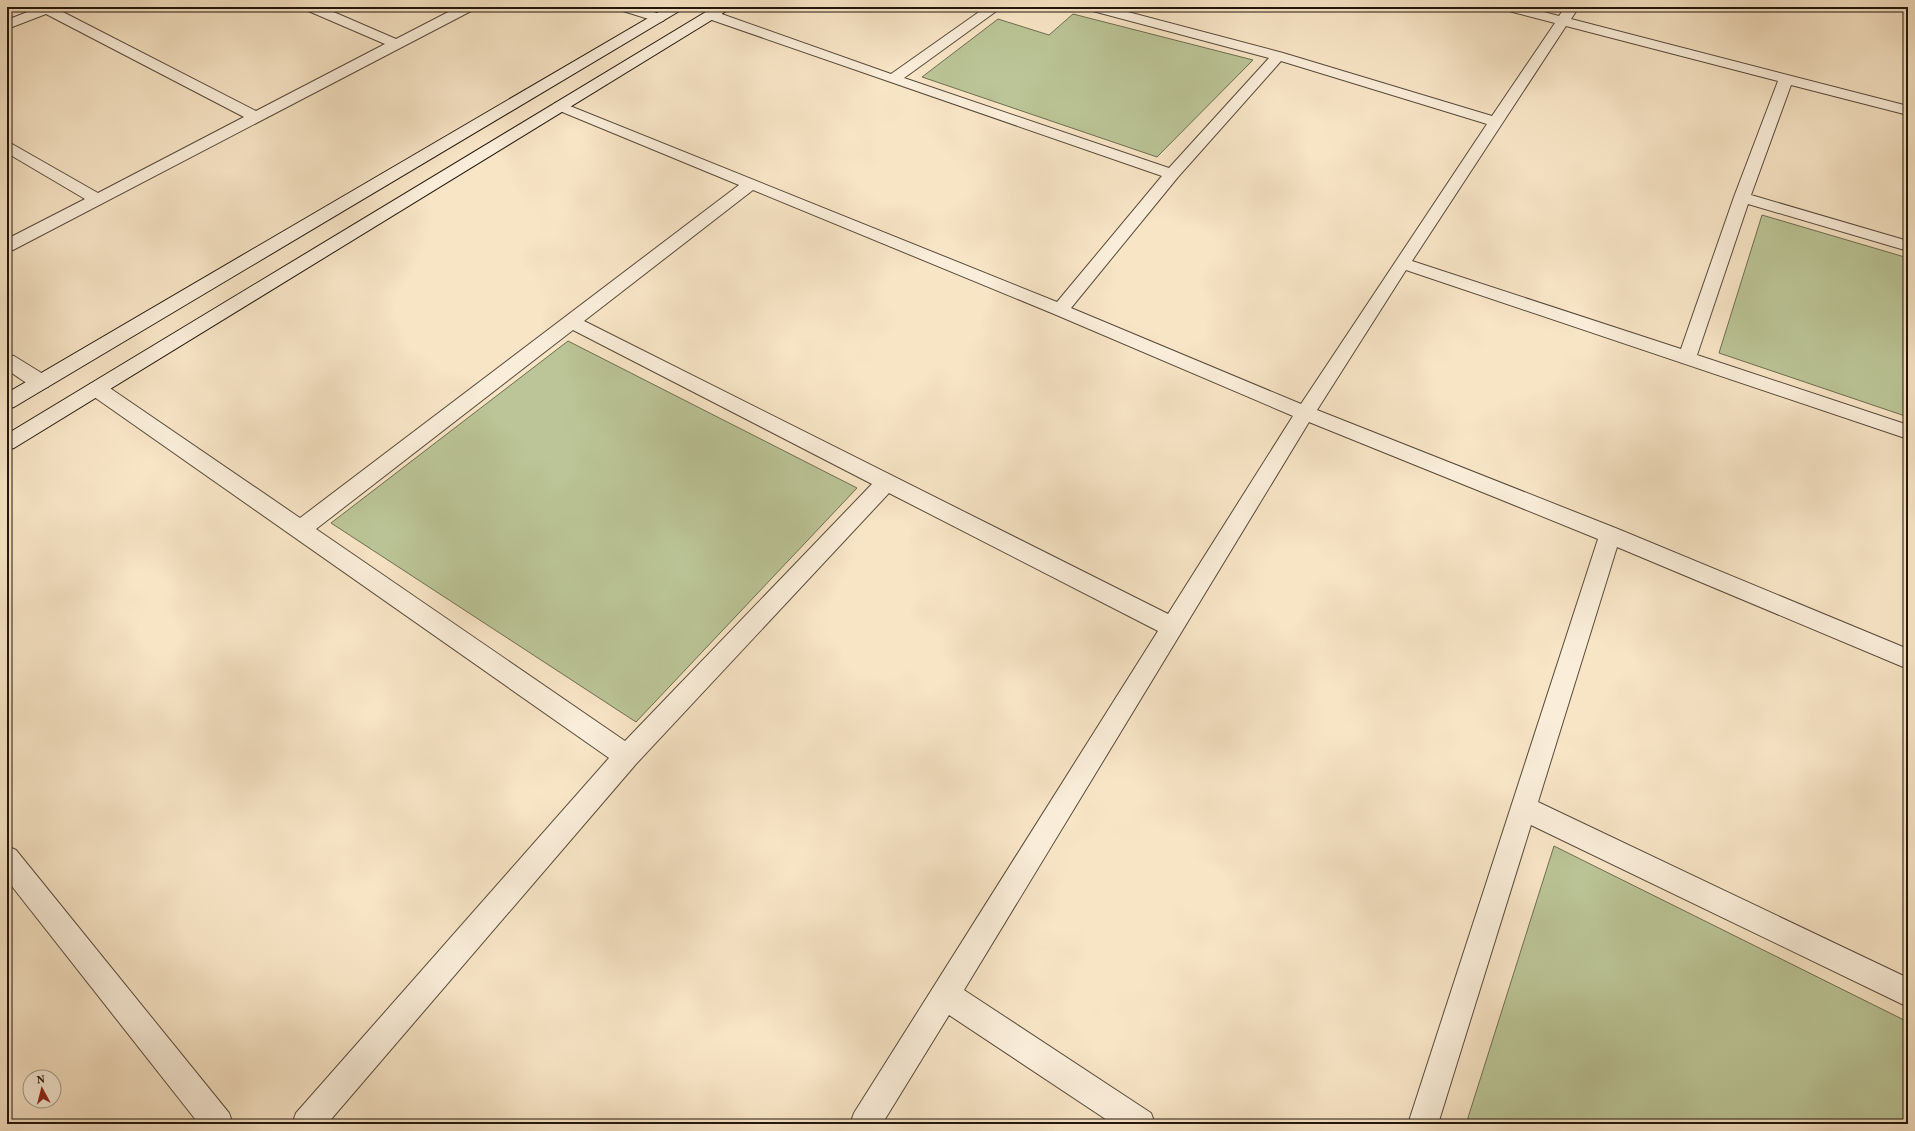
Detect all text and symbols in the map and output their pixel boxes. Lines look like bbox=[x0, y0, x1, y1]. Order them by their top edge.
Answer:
north arrow bbox=[22, 1069, 62, 1109]
text: N bbox=[36, 1073, 46, 1088]

